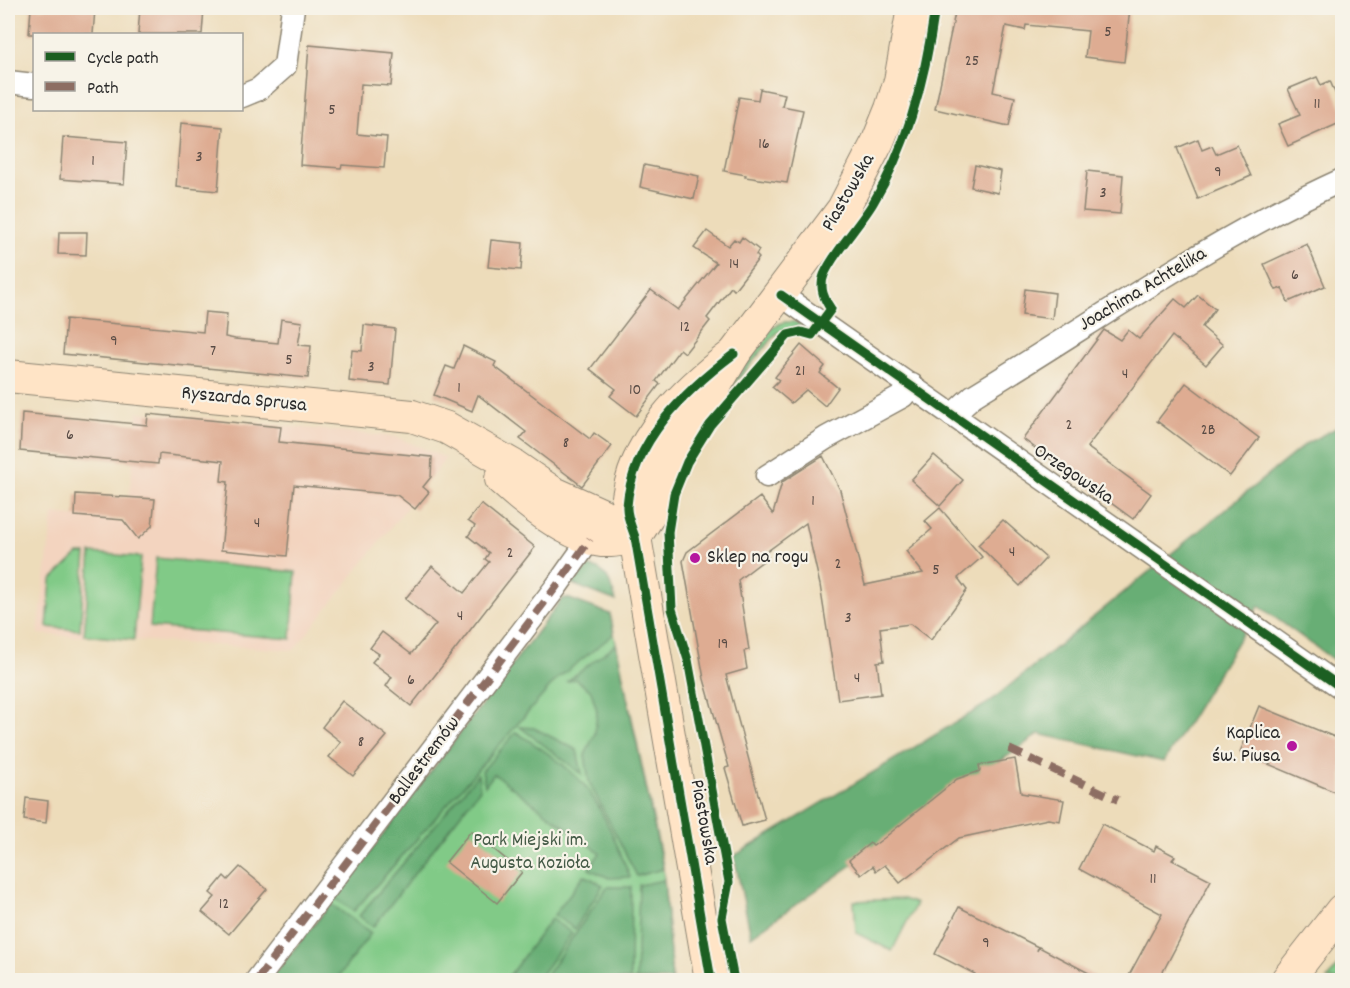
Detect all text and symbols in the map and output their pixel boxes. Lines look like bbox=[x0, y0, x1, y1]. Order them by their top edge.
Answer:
house number: 5 bbox=[1104, 21, 1112, 44]
legend bbox=[33, 33, 243, 111]
text: Cycle path bbox=[87, 47, 158, 72]
house number: 25 bbox=[965, 50, 979, 73]
text: Path bbox=[87, 77, 119, 102]
house number: 11 bbox=[1313, 93, 1321, 116]
house number: 5 bbox=[328, 99, 336, 122]
house number: 16 bbox=[758, 133, 770, 156]
house number: 3 bbox=[195, 146, 203, 169]
street label: Piastowska bbox=[815, 148, 883, 237]
house number: 1 bbox=[91, 150, 95, 173]
house number: 9 bbox=[1214, 161, 1222, 184]
house number: 3 bbox=[1099, 182, 1107, 205]
street label: Joachima Achtelika bbox=[1074, 240, 1213, 339]
house number: 14 bbox=[729, 253, 739, 276]
house number: 6 bbox=[1291, 264, 1299, 287]
house number: 12 bbox=[680, 316, 690, 339]
house number: 9 bbox=[110, 330, 118, 353]
house number: 7 bbox=[210, 340, 216, 363]
house number: 5 bbox=[285, 349, 293, 372]
house number: 3 bbox=[367, 356, 375, 379]
house number: 21 bbox=[795, 360, 805, 383]
house number: 4 bbox=[1122, 363, 1128, 386]
house number: 1 bbox=[457, 377, 461, 400]
street label: Ryszarda Sprusa bbox=[180, 379, 309, 421]
house number: 10 bbox=[629, 379, 641, 402]
house number: 2 bbox=[1066, 414, 1073, 437]
house number: 2B bbox=[1201, 419, 1215, 442]
house number: 6 bbox=[66, 424, 74, 447]
house number: 8 bbox=[563, 432, 569, 455]
street label: Orzegowska bbox=[1027, 438, 1119, 513]
house number: 1 bbox=[811, 490, 815, 513]
house number: 4 bbox=[254, 512, 260, 535]
house number: 4 bbox=[1009, 541, 1015, 564]
house number: 2 bbox=[507, 542, 514, 565]
place label: Sklep na rogu bbox=[707, 544, 808, 572]
marker: Sklep na rogu bbox=[688, 551, 702, 565]
house number: 2 bbox=[835, 553, 842, 576]
house number: 5 bbox=[932, 559, 940, 582]
house number: 4 bbox=[457, 605, 463, 628]
house number: 3 bbox=[844, 607, 852, 630]
house number: 19 bbox=[718, 633, 728, 656]
house number: 4 bbox=[854, 667, 860, 690]
house number: 6 bbox=[407, 669, 415, 692]
street label: Ballestremów bbox=[382, 711, 468, 811]
place label: Kaplica św. Piusa bbox=[1211, 720, 1281, 771]
house number: 8 bbox=[358, 731, 364, 754]
marker: Kaplica św. Piusa bbox=[1285, 739, 1299, 753]
street label: Piastowska bbox=[682, 777, 724, 867]
park label: Park Miejski im. Augusta Kozioła bbox=[470, 827, 590, 878]
house number: 11 bbox=[1149, 868, 1157, 891]
house number: 12 bbox=[219, 893, 229, 916]
house number: 9 bbox=[982, 932, 990, 955]

